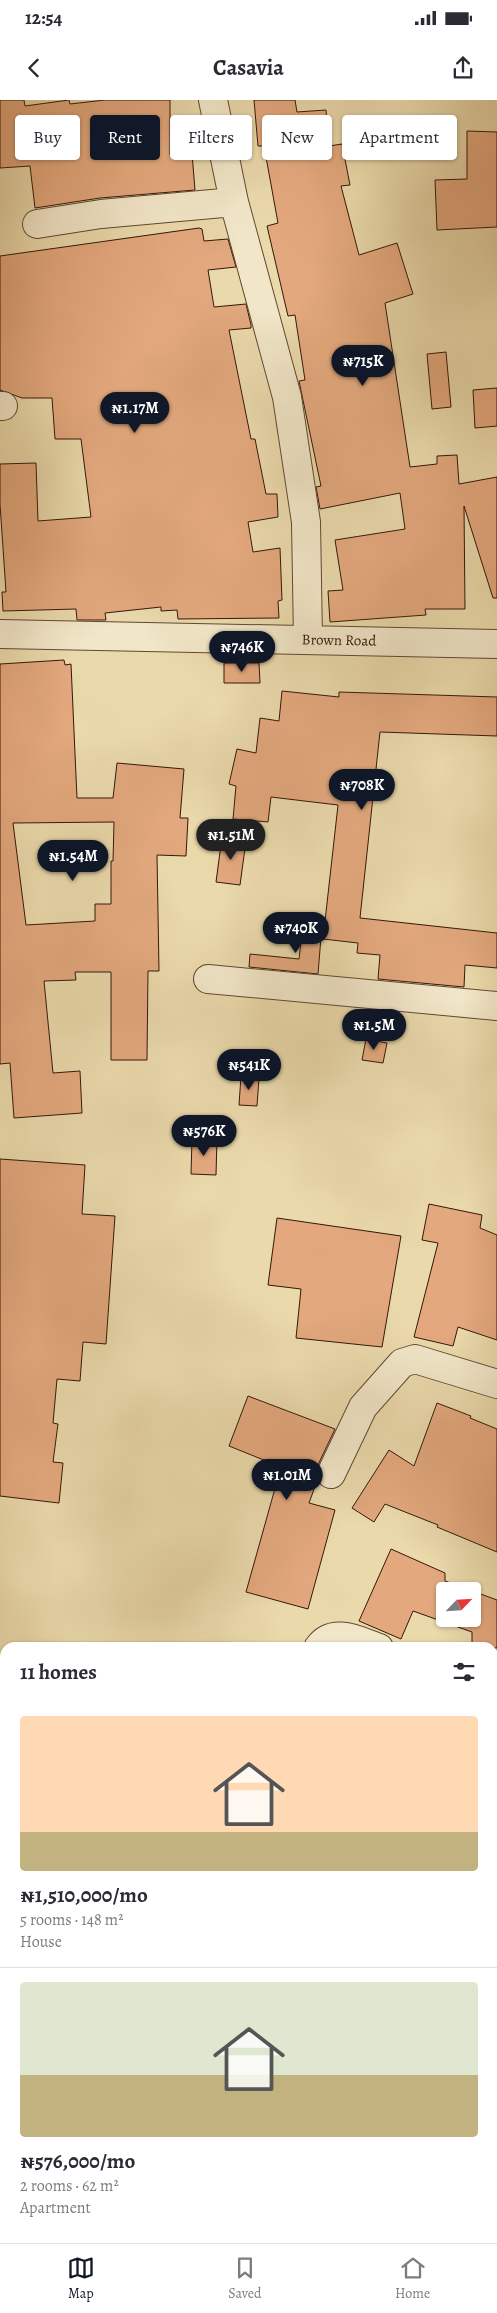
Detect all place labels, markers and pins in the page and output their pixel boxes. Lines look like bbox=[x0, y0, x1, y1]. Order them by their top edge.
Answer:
pin: ₦715K bbox=[328, 344, 398, 387]
pin: ₦1.17M bbox=[94, 392, 176, 434]
pin: ₦746K bbox=[207, 630, 277, 673]
pin: ₦708K bbox=[327, 768, 397, 811]
pin: ₦1.51M bbox=[190, 818, 272, 861]
pin: ₦1.54M bbox=[32, 840, 114, 882]
pin: ₦740K bbox=[261, 912, 331, 954]
pin: ₦1.5M bbox=[339, 1008, 409, 1051]
pin: ₦541K bbox=[214, 1048, 284, 1091]
pin: ₦576K bbox=[169, 1114, 239, 1157]
pin: ₦1.01M bbox=[246, 1458, 328, 1501]

